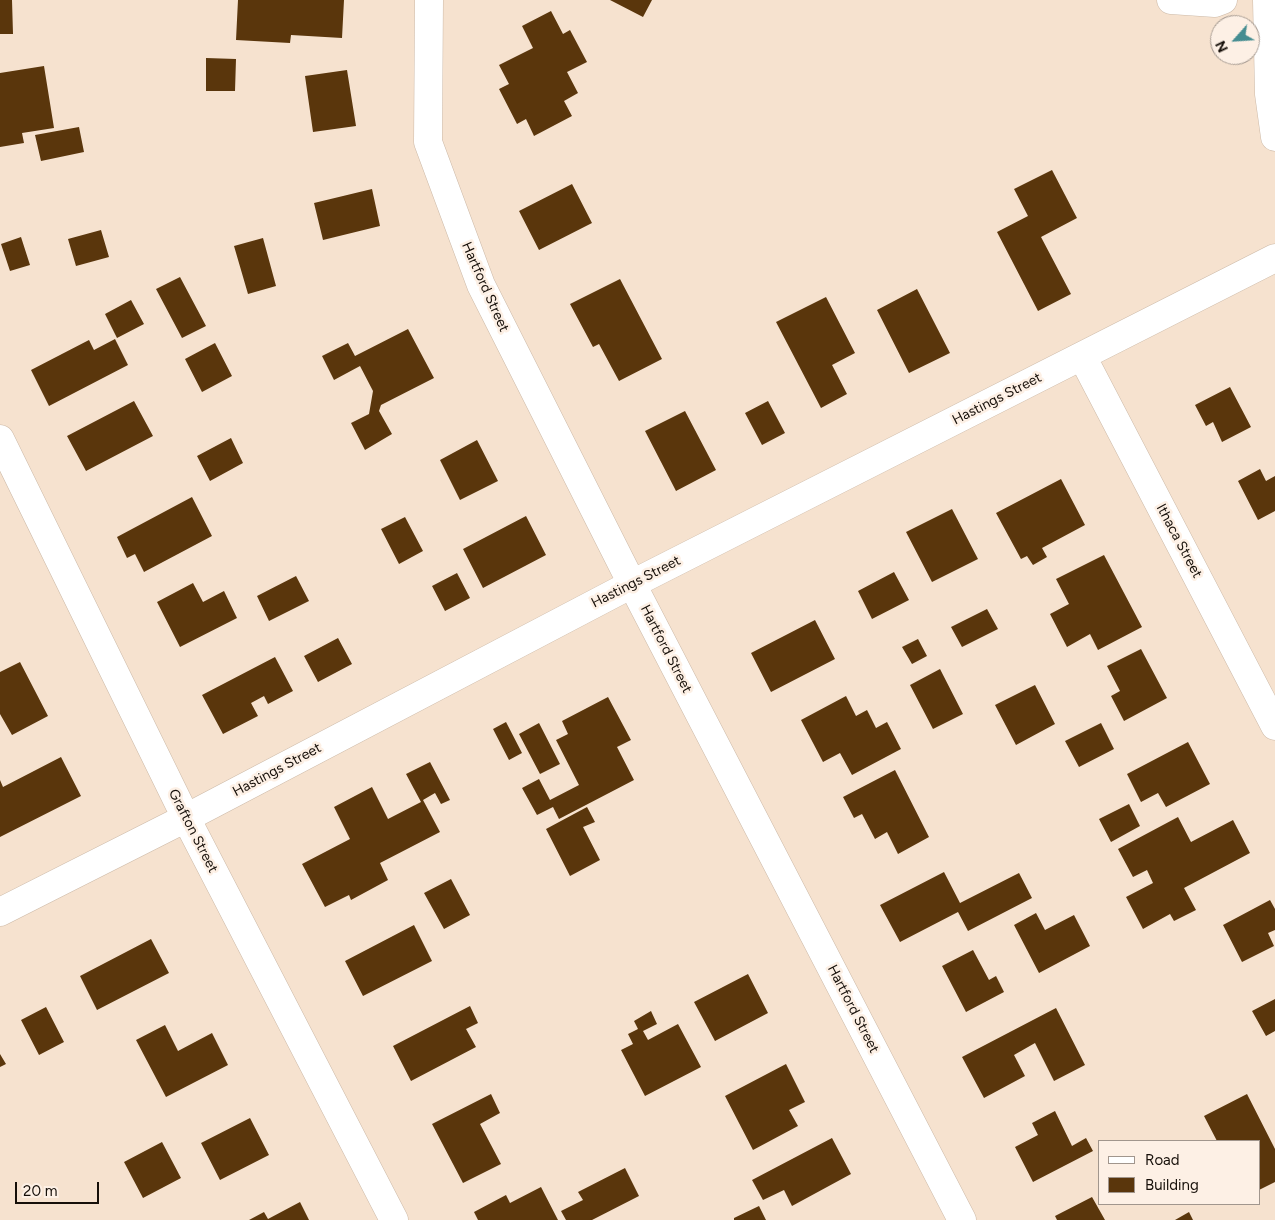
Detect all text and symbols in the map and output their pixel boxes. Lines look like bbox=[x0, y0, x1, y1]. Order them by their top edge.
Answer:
north arrow bbox=[1210, 15, 1260, 65]
text: N bbox=[1212, 38, 1232, 55]
street label: Hartford Street bbox=[458, 239, 512, 335]
street label: Hastings Street bbox=[950, 369, 1044, 429]
street label: Ithaca Street bbox=[1152, 501, 1206, 581]
street label: Hastings Street bbox=[589, 552, 683, 612]
street label: Hartford Street bbox=[637, 602, 695, 696]
street label: Hastings Street bbox=[230, 740, 324, 800]
street label: Grafton Street bbox=[165, 786, 221, 876]
street label: Hartford Street bbox=[824, 962, 882, 1056]
legend bbox=[1098, 1140, 1260, 1205]
text: Road bbox=[1145, 1151, 1180, 1169]
scale bar bbox=[18, 1172, 101, 1204]
text: Building bbox=[1145, 1176, 1199, 1194]
text: 20 m bbox=[23, 1182, 57, 1200]

